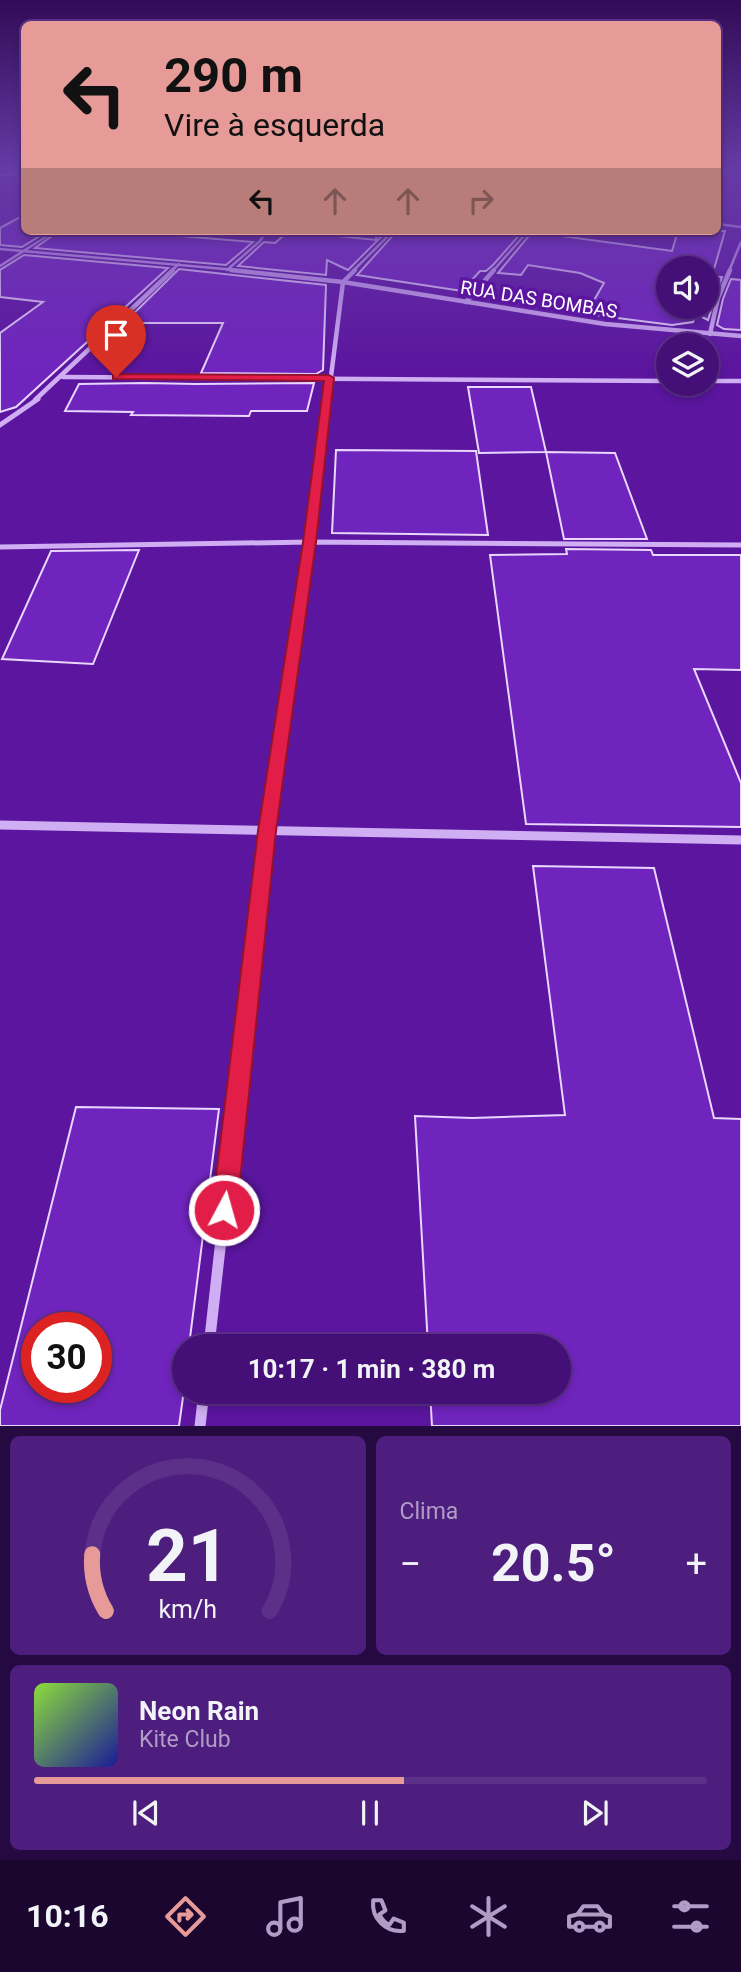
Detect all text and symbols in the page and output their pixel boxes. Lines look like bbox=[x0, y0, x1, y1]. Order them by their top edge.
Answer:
text: 290 m bbox=[164, 47, 303, 104]
icon: left bbox=[49, 49, 140, 140]
text: Vire à esquerda bbox=[164, 106, 385, 144]
icon: left bbox=[243, 182, 281, 220]
icon: ahead bbox=[316, 182, 354, 220]
icon: ahead bbox=[389, 182, 427, 220]
icon: right bbox=[462, 182, 500, 220]
map controls bbox=[656, 256, 719, 396]
button: sound bbox=[656, 256, 719, 319]
street label: RUA DAS BOMBAS bbox=[459, 276, 619, 323]
pin bbox=[86, 305, 146, 377]
icon: arrive bbox=[97, 316, 135, 354]
button: layers bbox=[656, 333, 719, 396]
position arrow bbox=[187, 1173, 261, 1247]
speed limit sign: 30 bbox=[21, 1312, 112, 1403]
text: 10:17 · 1 min · 380 m bbox=[248, 1354, 495, 1384]
text: Clima bbox=[400, 1498, 458, 1525]
text: 21 bbox=[146, 1514, 230, 1600]
text: 20.5° bbox=[491, 1533, 616, 1594]
text: − bbox=[400, 1542, 421, 1586]
text: + bbox=[685, 1542, 707, 1586]
text: km/h bbox=[158, 1595, 217, 1624]
text: Neon Rain bbox=[139, 1696, 259, 1726]
text: Kite Club bbox=[139, 1726, 231, 1753]
icon: previous bbox=[127, 1794, 165, 1832]
icon: pause bbox=[351, 1794, 389, 1832]
icon: next bbox=[576, 1794, 614, 1832]
icon: directions bbox=[161, 1892, 210, 1941]
icon: music bbox=[262, 1892, 311, 1941]
icon: phone bbox=[363, 1892, 412, 1941]
icon: climate bbox=[464, 1892, 513, 1941]
icon: car bbox=[565, 1892, 614, 1941]
icon: filters bbox=[666, 1892, 715, 1941]
text: 10:16 bbox=[26, 1897, 108, 1935]

